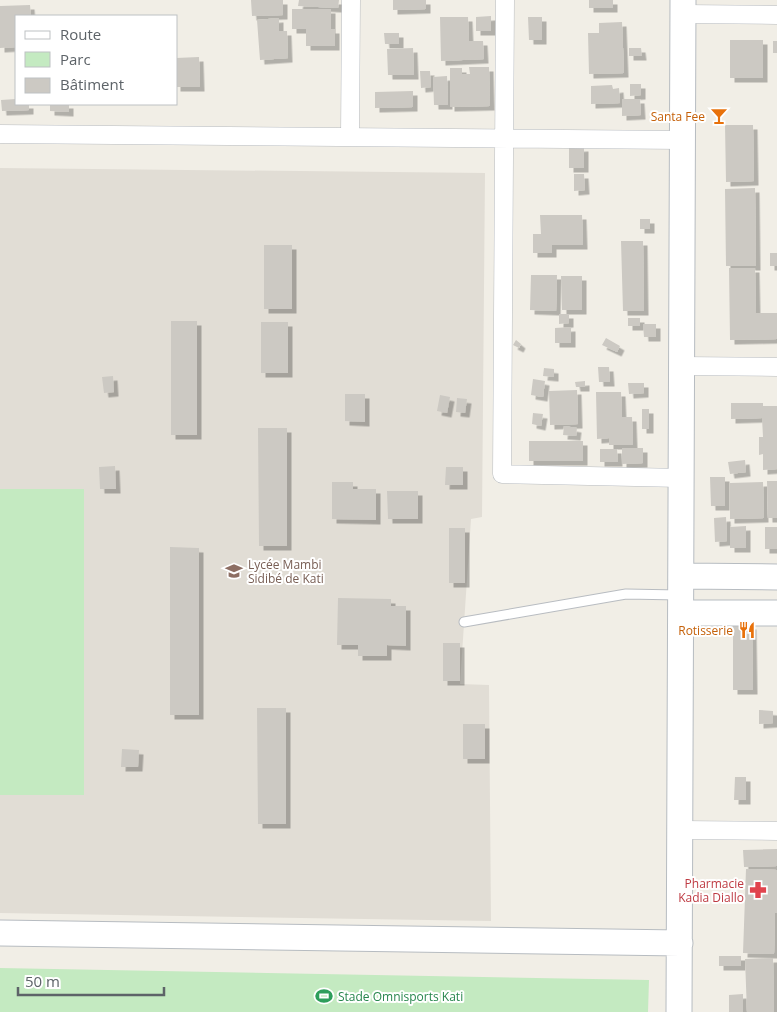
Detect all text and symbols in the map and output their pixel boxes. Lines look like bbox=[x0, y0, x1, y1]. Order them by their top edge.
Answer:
legend bbox=[15, 15, 178, 105]
text: Route bbox=[60, 24, 101, 44]
text: Parc bbox=[60, 49, 91, 69]
text: Bâtiment bbox=[60, 74, 124, 94]
bar icon: Santa Fee bbox=[709, 106, 729, 126]
place label: Santa Fee bbox=[651, 108, 705, 125]
place label: Lycée Mambi Sidibé de Kati bbox=[248, 556, 324, 587]
school or university icon: Lycée Mambi Sidibé de Kati bbox=[224, 561, 244, 581]
restaurant icon: Rotisserie bbox=[737, 620, 757, 640]
place label: Rotisserie bbox=[678, 622, 733, 639]
place label: Pharmacie Kadia Diallo bbox=[678, 875, 744, 906]
pharmacy icon: Pharmacie Kadia Diallo bbox=[748, 880, 768, 900]
scale bar bbox=[18, 964, 164, 996]
text: 50 m bbox=[25, 971, 60, 991]
sports icon: Stade Omnisports Kati bbox=[314, 986, 334, 1006]
place label: Stade Omnisports Kati bbox=[338, 988, 463, 1005]

